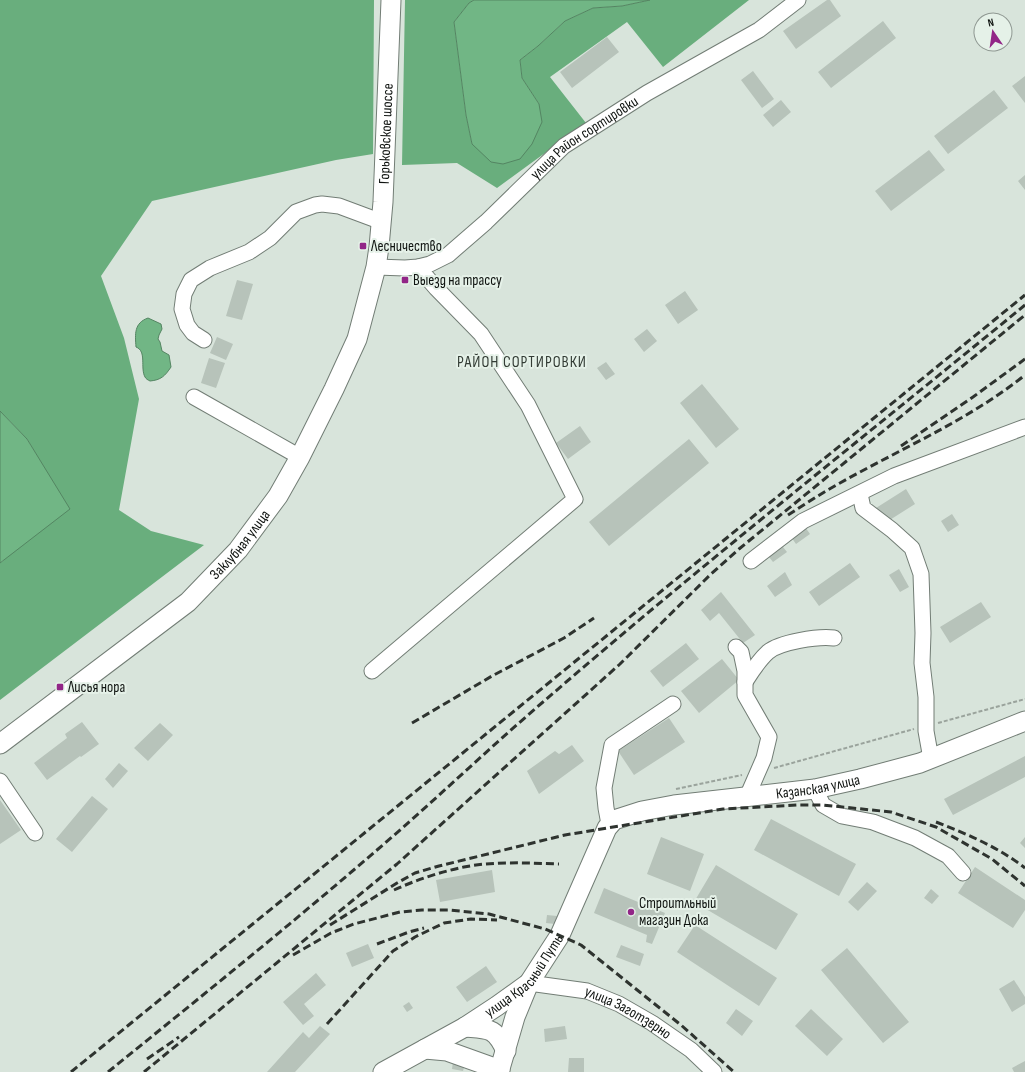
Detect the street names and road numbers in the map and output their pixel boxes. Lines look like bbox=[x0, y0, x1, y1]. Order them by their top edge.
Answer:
street label: Горьковское шоссе bbox=[374, 83, 397, 184]
street label: улица Район сортировки bbox=[526, 92, 642, 183]
street label: Заклубная улица bbox=[205, 506, 274, 583]
street label: Казанская улица bbox=[775, 770, 862, 803]
street label: улица Красный Путь bbox=[481, 931, 567, 1021]
street label: улица Заготзерно bbox=[582, 982, 675, 1043]

